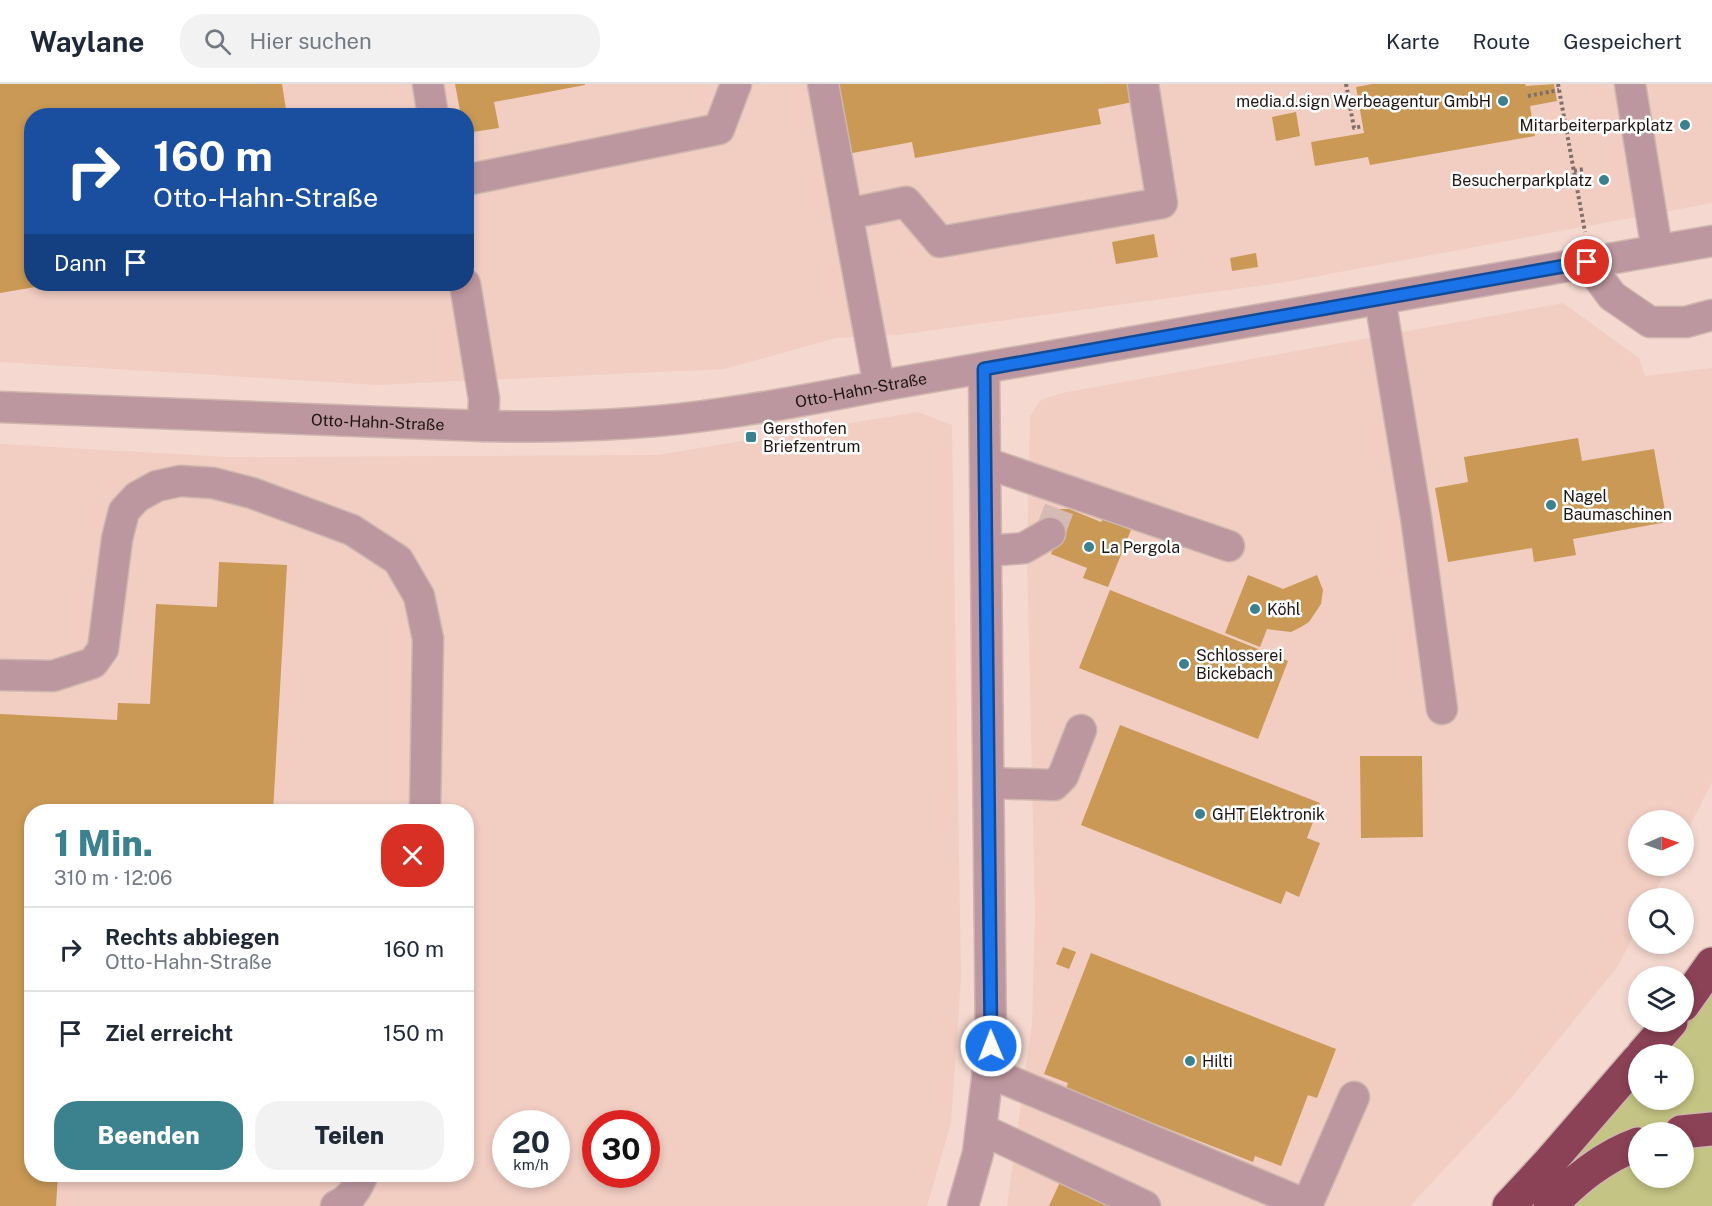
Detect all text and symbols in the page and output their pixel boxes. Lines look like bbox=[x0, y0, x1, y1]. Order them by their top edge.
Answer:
search box bbox=[180, 14, 600, 68]
text: Waylane bbox=[30, 25, 144, 58]
icon: search bbox=[201, 25, 234, 58]
text: Hier suchen bbox=[249, 28, 372, 54]
text: Karte bbox=[1386, 29, 1440, 54]
text: Route bbox=[1473, 29, 1530, 54]
text: Gespeichert bbox=[1563, 29, 1682, 54]
place label: media.d.sign Werbeagentur GmbH bbox=[1236, 92, 1491, 111]
marker: media.d.sign Werbeagentur GmbH bbox=[1496, 94, 1510, 108]
place label: Mitarbeiterparkplatz bbox=[1520, 116, 1673, 135]
marker: Mitarbeiterparkplatz bbox=[1678, 118, 1692, 132]
text: 160 m bbox=[153, 131, 273, 180]
icon: right bbox=[54, 132, 132, 210]
place label: Besucherparkplatz bbox=[1451, 171, 1592, 190]
marker: Besucherparkplatz bbox=[1597, 173, 1611, 187]
text: Otto-Hahn-Straße bbox=[153, 181, 378, 213]
pin bbox=[1561, 236, 1612, 287]
icon: arrive bbox=[1570, 245, 1603, 278]
icon: arrive bbox=[119, 246, 152, 279]
text: Dann bbox=[54, 250, 107, 276]
street label: Otto-Hahn-Straße bbox=[794, 368, 928, 411]
street label: Otto-Hahn-Straße bbox=[311, 410, 445, 434]
place label: Gersthofen Briefzentrum bbox=[763, 419, 860, 456]
marker: Gersthofen Briefzentrum bbox=[744, 430, 758, 444]
place label: Nagel Baumaschinen bbox=[1563, 487, 1672, 524]
marker: Nagel Baumaschinen bbox=[1544, 498, 1558, 512]
place label: La Pergola bbox=[1101, 538, 1180, 557]
marker: La Pergola bbox=[1082, 540, 1096, 554]
place label: Köhl bbox=[1267, 600, 1301, 619]
marker: Köhl bbox=[1248, 602, 1262, 616]
place label: Schlosserei Bickebach bbox=[1196, 646, 1282, 683]
marker: Schlosserei Bickebach bbox=[1177, 657, 1191, 671]
place label: GHT Elektronik bbox=[1212, 805, 1325, 824]
marker: GHT Elektronik bbox=[1193, 807, 1207, 821]
north arrow bbox=[1628, 810, 1694, 876]
map controls bbox=[1628, 810, 1694, 1188]
text: 1 Min. bbox=[54, 822, 153, 864]
button: close bbox=[381, 824, 444, 887]
text: 310 m · 12:06 bbox=[54, 866, 172, 890]
button: search bbox=[1628, 888, 1694, 954]
text: Rechts abbiegen bbox=[105, 924, 280, 950]
icon: right bbox=[54, 933, 87, 966]
text: 160 m bbox=[384, 936, 444, 962]
text: Otto-Hahn-Straße bbox=[105, 950, 272, 974]
button: layers bbox=[1628, 966, 1694, 1032]
position arrow bbox=[959, 1014, 1023, 1078]
icon: arrive bbox=[54, 1017, 87, 1050]
text: Ziel erreicht bbox=[105, 1020, 233, 1046]
text: 150 m bbox=[383, 1020, 444, 1046]
button: + bbox=[1628, 1044, 1694, 1110]
place label: Hilti bbox=[1202, 1052, 1233, 1071]
marker: Hilti bbox=[1183, 1054, 1197, 1068]
button: Beenden bbox=[54, 1101, 243, 1170]
button: Teilen bbox=[255, 1101, 444, 1170]
speed limit sign: 30 bbox=[582, 1110, 660, 1188]
button: − bbox=[1628, 1122, 1694, 1188]
text: 20 bbox=[512, 1124, 550, 1160]
text: km/h bbox=[513, 1156, 549, 1173]

